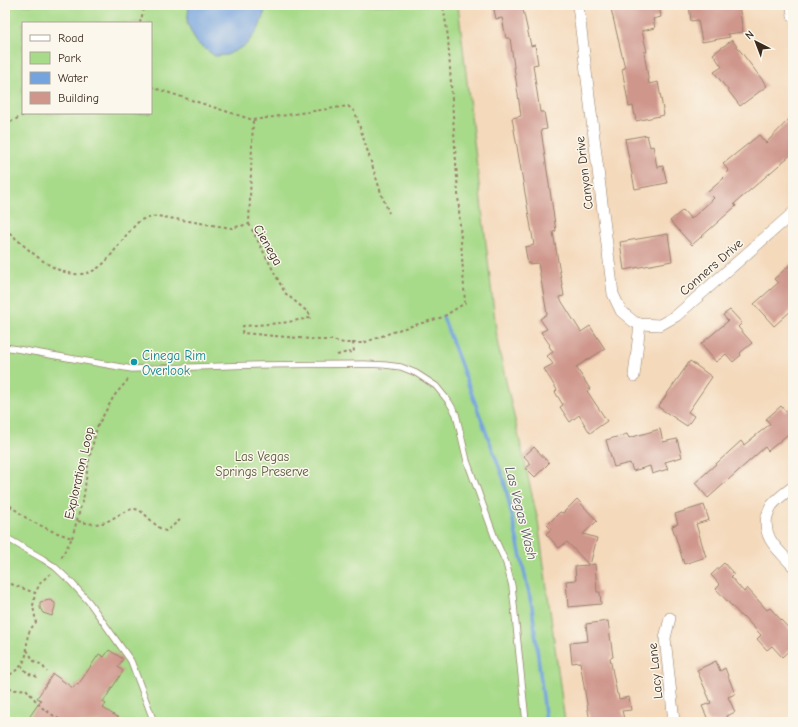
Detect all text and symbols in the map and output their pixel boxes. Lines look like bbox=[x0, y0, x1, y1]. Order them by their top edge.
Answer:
legend bbox=[22, 22, 152, 114]
north arrow bbox=[736, 22, 776, 62]
text: N bbox=[743, 28, 757, 42]
text: Road bbox=[58, 31, 84, 45]
text: Park bbox=[58, 51, 81, 65]
text: Water bbox=[58, 71, 88, 85]
text: Building bbox=[58, 91, 99, 105]
street label: Canyon Drive bbox=[572, 135, 596, 211]
street label: Cienega bbox=[250, 222, 286, 268]
street label: Conners Drive bbox=[676, 235, 746, 298]
place label: Cinega Rim Overlook bbox=[142, 348, 206, 378]
marker: Cinega Rim Overlook bbox=[129, 357, 139, 367]
street label: Exploration Loop bbox=[61, 425, 97, 521]
park label: Las Vegas Springs Preserve bbox=[215, 449, 309, 479]
water label: Las Vegas Wash bbox=[501, 465, 541, 561]
street label: Lacy Lane bbox=[645, 642, 665, 700]

